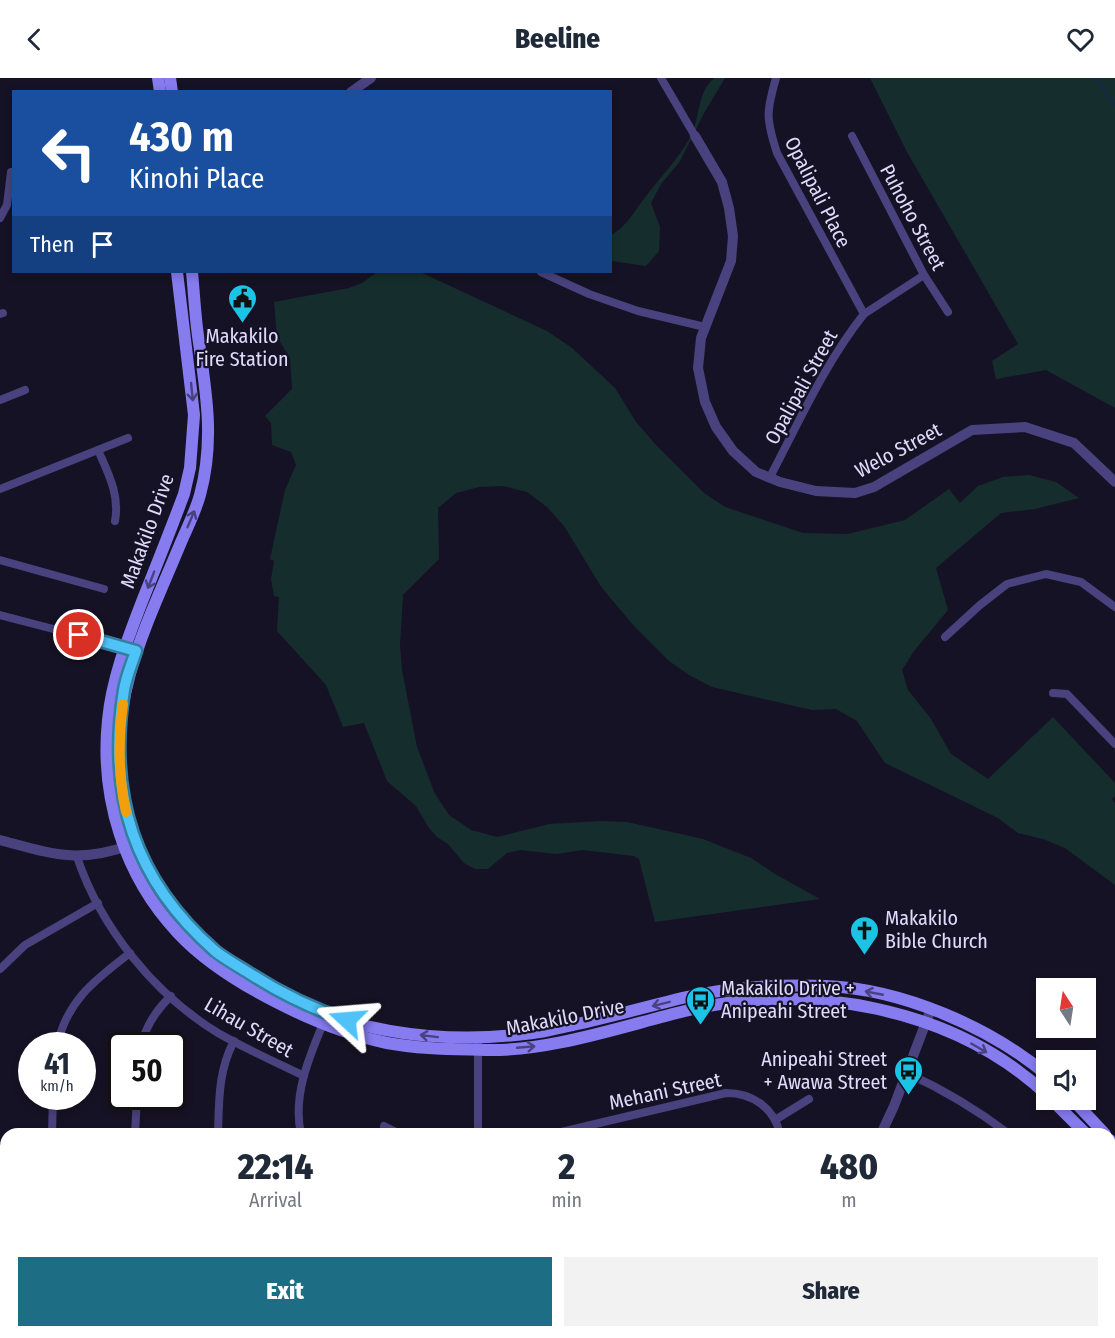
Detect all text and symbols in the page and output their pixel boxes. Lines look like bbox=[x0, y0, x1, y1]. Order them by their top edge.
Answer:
icon: back bbox=[18, 23, 51, 56]
text: Beeline bbox=[515, 23, 600, 55]
icon: heart bbox=[1064, 23, 1097, 56]
text: 430 m bbox=[129, 112, 234, 162]
icon: left bbox=[30, 114, 108, 192]
street label: Opalipali Place bbox=[780, 133, 856, 251]
street label: Puhoho Street bbox=[875, 160, 951, 274]
text: Kinohi Place bbox=[129, 163, 264, 195]
icon: arrive bbox=[86, 228, 119, 261]
text: Then bbox=[30, 231, 74, 258]
public building icon: Makakilo Fire Station bbox=[226, 282, 258, 324]
place label: Makakilo Fire Station bbox=[196, 324, 288, 371]
street label: Opalipali Street bbox=[760, 325, 843, 448]
one-way arrow bbox=[186, 382, 197, 402]
street label: Welo Street bbox=[851, 417, 946, 483]
street label: Makakilo Drive bbox=[115, 471, 179, 591]
one-way arrow bbox=[186, 510, 197, 528]
one-way arrow bbox=[145, 570, 156, 589]
pin bbox=[53, 609, 104, 660]
icon: arrive bbox=[62, 618, 95, 651]
place label: Makakilo Bible Church bbox=[885, 906, 988, 953]
church icon: Makakilo Bible Church bbox=[848, 914, 880, 956]
place label: Makakilo Drive + Anipeahi Street bbox=[721, 976, 855, 1023]
north arrow bbox=[1036, 978, 1096, 1038]
map controls bbox=[1036, 978, 1096, 1110]
bus stop icon: Makakilo Drive + Anipeahi Street bbox=[684, 984, 716, 1026]
one-way arrow bbox=[865, 987, 885, 998]
position arrow bbox=[315, 988, 379, 1052]
street label: Lihau Street bbox=[200, 992, 298, 1062]
street label: Makakilo Drive bbox=[504, 994, 626, 1040]
one-way arrow bbox=[652, 998, 671, 1010]
one-way arrow bbox=[419, 1030, 439, 1041]
speed limit sign: 50 bbox=[108, 1032, 186, 1110]
one-way arrow bbox=[516, 1041, 536, 1052]
one-way arrow bbox=[970, 1042, 987, 1054]
text: 41 bbox=[44, 1046, 70, 1082]
place label: Anipeahi Street + Awawa Street bbox=[761, 1047, 887, 1094]
button: sound bbox=[1036, 1050, 1096, 1110]
bus stop icon: Anipeahi Street + Awawa Street bbox=[892, 1054, 924, 1096]
street label: Mehani Street bbox=[607, 1067, 724, 1115]
text: km/h bbox=[40, 1077, 74, 1095]
text: 22:14 bbox=[238, 1145, 313, 1189]
text: 2 bbox=[558, 1145, 575, 1189]
text: 480 bbox=[820, 1145, 878, 1189]
text: Arrival bbox=[249, 1188, 302, 1212]
text: min bbox=[551, 1188, 582, 1212]
text: m bbox=[841, 1188, 857, 1212]
button: Exit bbox=[18, 1257, 552, 1326]
button: Share bbox=[564, 1257, 1098, 1326]

